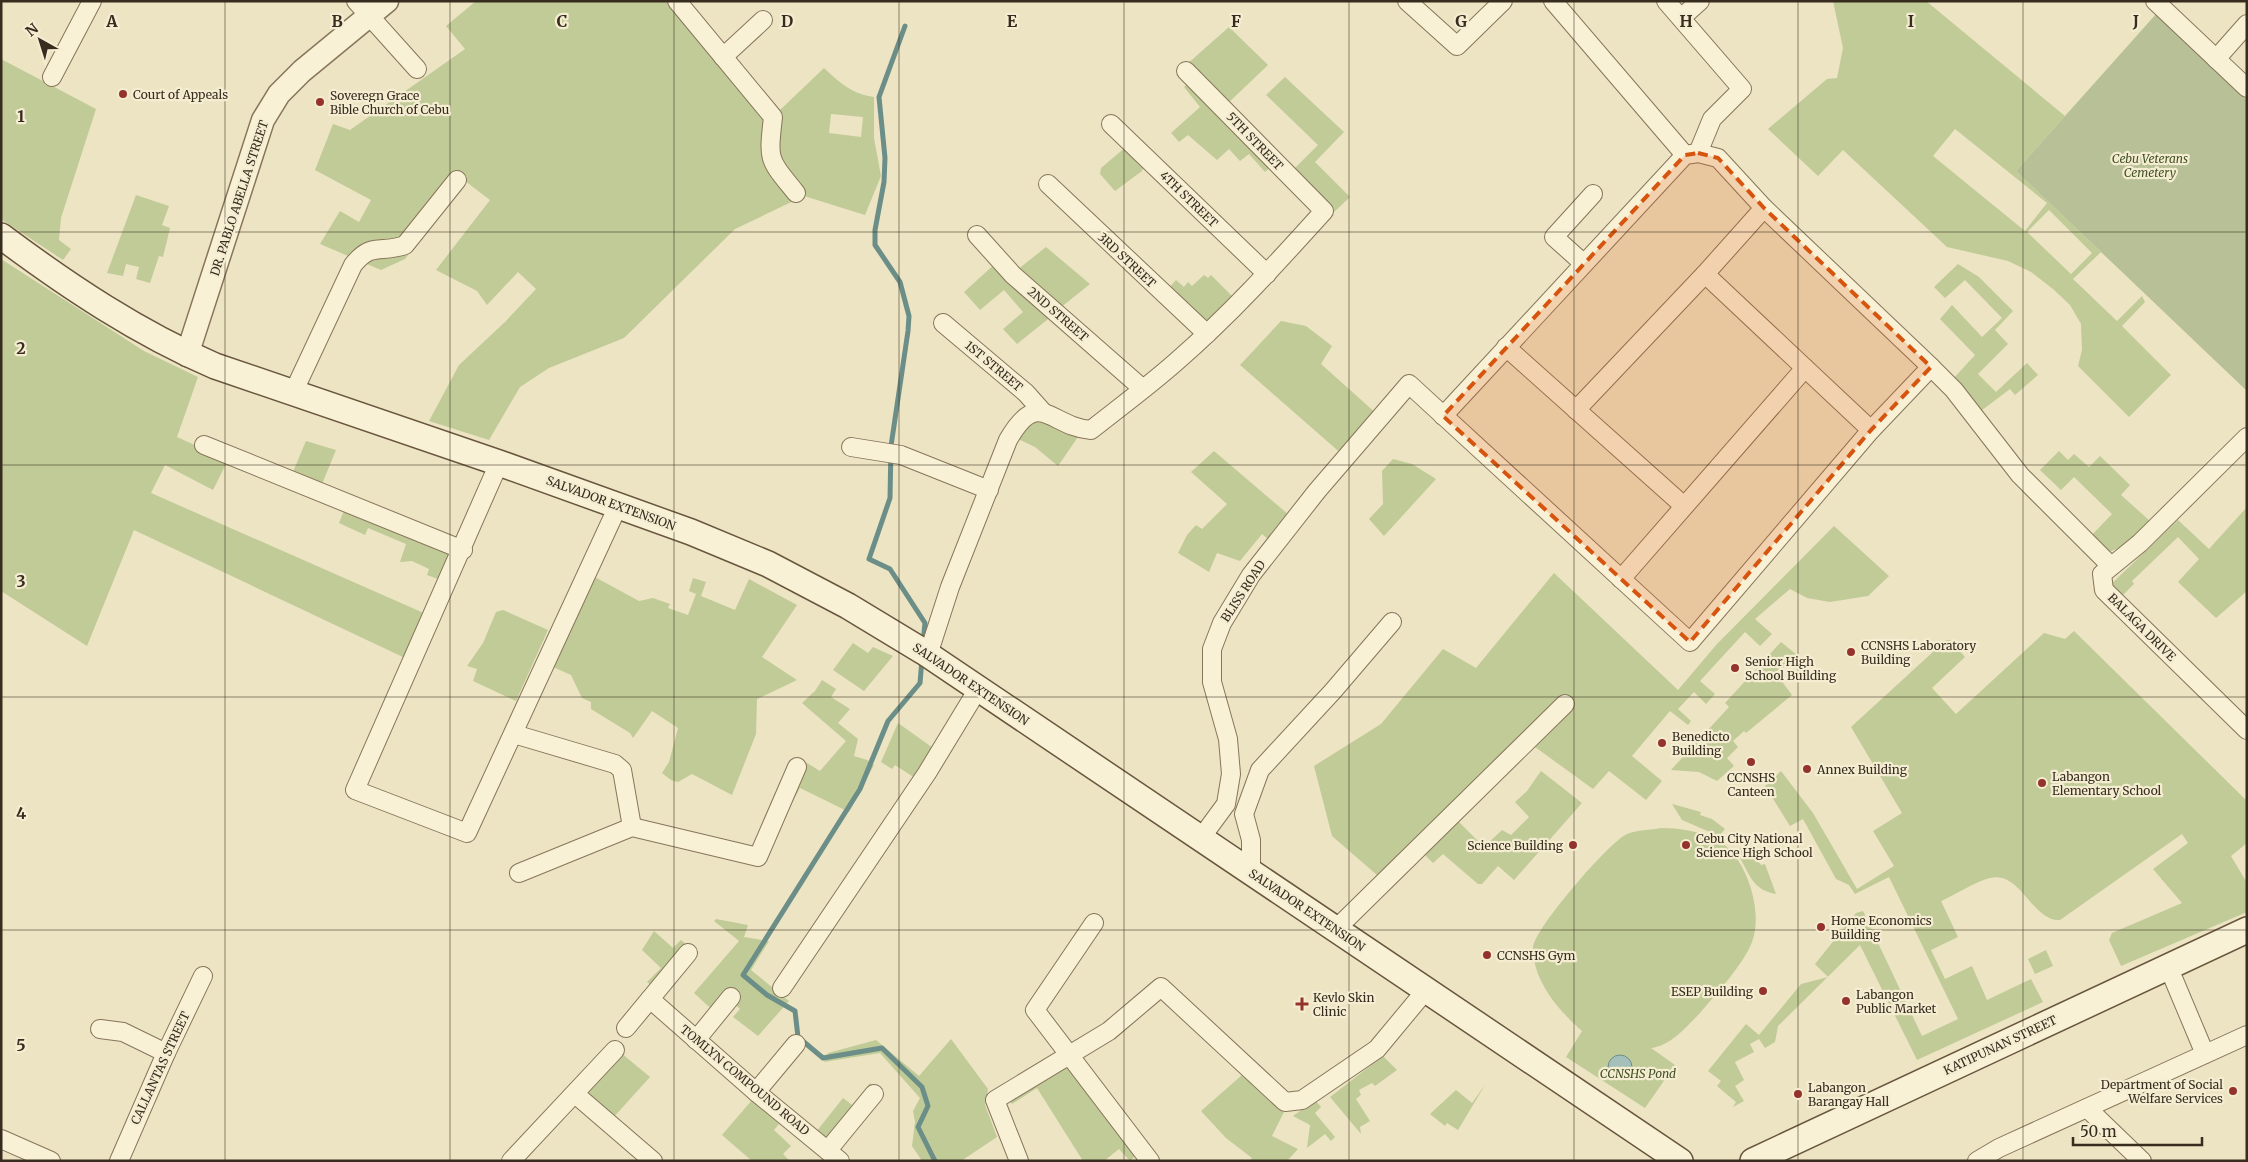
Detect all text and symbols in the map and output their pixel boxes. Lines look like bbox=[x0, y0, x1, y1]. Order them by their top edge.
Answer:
text: A bbox=[105, 11, 118, 31]
text: B bbox=[331, 11, 343, 31]
text: C bbox=[557, 11, 567, 31]
text: D bbox=[781, 11, 793, 31]
text: E bbox=[1007, 11, 1018, 31]
text: F bbox=[1231, 11, 1241, 31]
text: G bbox=[1455, 11, 1467, 31]
text: H bbox=[1679, 11, 1693, 31]
text: I bbox=[1908, 11, 1914, 31]
text: J bbox=[2132, 11, 2139, 31]
north arrow bbox=[15, 15, 65, 65]
text: N bbox=[22, 19, 42, 40]
place label: Court of Appeals bbox=[133, 87, 228, 102]
marker: Court of Appeals bbox=[117, 88, 129, 100]
place label: Soveregn Grace Bible Church of Cebu bbox=[330, 88, 450, 117]
marker: Soveregn Grace Bible Church of Cebu bbox=[314, 96, 326, 108]
text: 1 bbox=[17, 106, 25, 126]
street label: 5TH STREET bbox=[1224, 109, 1287, 174]
street label: DR. PABLO ABELLA STREET bbox=[207, 118, 271, 278]
park label: Cebu Veterans Cemetery bbox=[2112, 151, 2188, 180]
street label: 4TH STREET bbox=[1157, 168, 1221, 231]
street label: 3RD STREET bbox=[1095, 229, 1160, 291]
street label: 2ND STREET bbox=[1025, 284, 1092, 345]
text: 2 bbox=[16, 338, 26, 358]
street label: 1ST STREET bbox=[962, 338, 1026, 395]
street label: SALVADOR EXTENSION bbox=[544, 473, 678, 534]
street label: BLISS ROAD bbox=[1218, 557, 1268, 625]
text: 3 bbox=[16, 571, 26, 591]
street label: BALAGA DRIVE bbox=[2105, 590, 2179, 664]
place label: CCNSHS Laboratory Building bbox=[1861, 638, 1976, 667]
street label: SALVADOR EXTENSION bbox=[910, 640, 1032, 729]
marker: CCNSHS Laboratory Building bbox=[1845, 646, 1857, 658]
place label: Senior High School Building bbox=[1745, 654, 1837, 683]
marker: Senior High School Building bbox=[1729, 662, 1741, 674]
place label: Benedicto Building bbox=[1672, 729, 1730, 758]
marker: Benedicto Building bbox=[1656, 737, 1668, 749]
marker: CCNSHS Canteen bbox=[1745, 756, 1757, 768]
place label: Annex Building bbox=[1816, 762, 1908, 777]
marker: Annex Building bbox=[1801, 763, 1813, 775]
place label: Labangon Elementary School bbox=[2052, 769, 2162, 798]
place label: CCNSHS Canteen bbox=[1727, 770, 1775, 799]
marker: Labangon Elementary School bbox=[2036, 777, 2048, 789]
text: 4 bbox=[16, 803, 26, 823]
place label: Cebu City National Science High School bbox=[1696, 831, 1813, 860]
place label: Science Building bbox=[1467, 838, 1564, 853]
marker: Science Building bbox=[1567, 839, 1579, 851]
marker: Cebu City National Science High School bbox=[1680, 839, 1692, 851]
street label: SALVADOR EXTENSION bbox=[1246, 866, 1368, 955]
place label: Home Economics Building bbox=[1831, 913, 1932, 942]
marker: Home Economics Building bbox=[1815, 921, 1827, 933]
place label: CCNSHS Gym bbox=[1497, 948, 1576, 963]
marker: CCNSHS Gym bbox=[1481, 949, 1493, 961]
place label: ESEP Building bbox=[1671, 984, 1754, 999]
marker: ESEP Building bbox=[1757, 985, 1769, 997]
place label: Labangon Public Market bbox=[1856, 987, 1937, 1016]
place label: Kevlo Skin Clinic bbox=[1313, 990, 1374, 1019]
marker: Labangon Public Market bbox=[1840, 995, 1852, 1007]
marker: Kevlo Skin Clinic bbox=[1295, 997, 1309, 1011]
street label: CALLANTAS STREET bbox=[127, 1009, 193, 1127]
street label: KATIPUNAN STREET bbox=[1941, 1012, 2060, 1078]
street label: TOMLYN COMPOUND ROAD bbox=[677, 1022, 813, 1138]
text: 5 bbox=[16, 1035, 26, 1055]
park label: CCNSHS Pond bbox=[1600, 1066, 1676, 1081]
place label: Department of Social Welfare Services bbox=[2101, 1077, 2223, 1106]
place label: Labangon Barangay Hall bbox=[1808, 1080, 1889, 1109]
marker: Department of Social Welfare Services bbox=[2227, 1085, 2239, 1097]
marker: Labangon Barangay Hall bbox=[1792, 1088, 1804, 1100]
scale bar bbox=[2073, 1114, 2202, 1146]
text: 50 m bbox=[2080, 1122, 2117, 1141]

